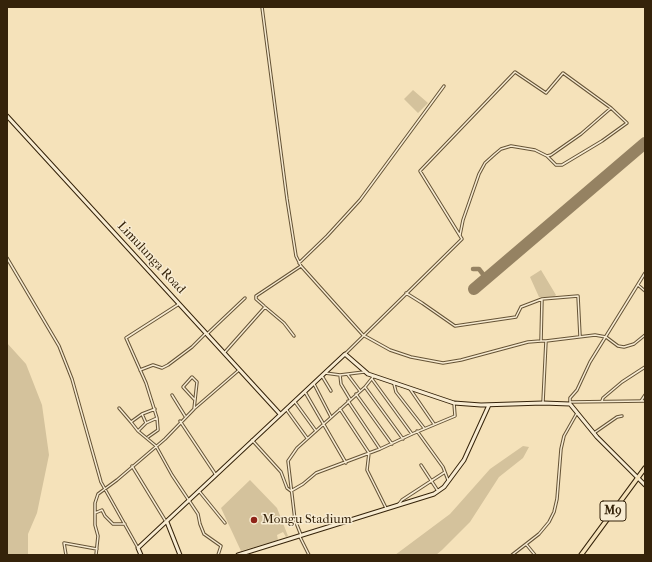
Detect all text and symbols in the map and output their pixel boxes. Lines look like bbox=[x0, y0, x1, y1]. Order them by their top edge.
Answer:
street label: Limulunga Road bbox=[114, 219, 188, 297]
road number: M9 bbox=[600, 501, 626, 521]
place label: Mongu Stadium bbox=[262, 512, 351, 528]
marker: Mongu Stadium bbox=[249, 515, 259, 525]

